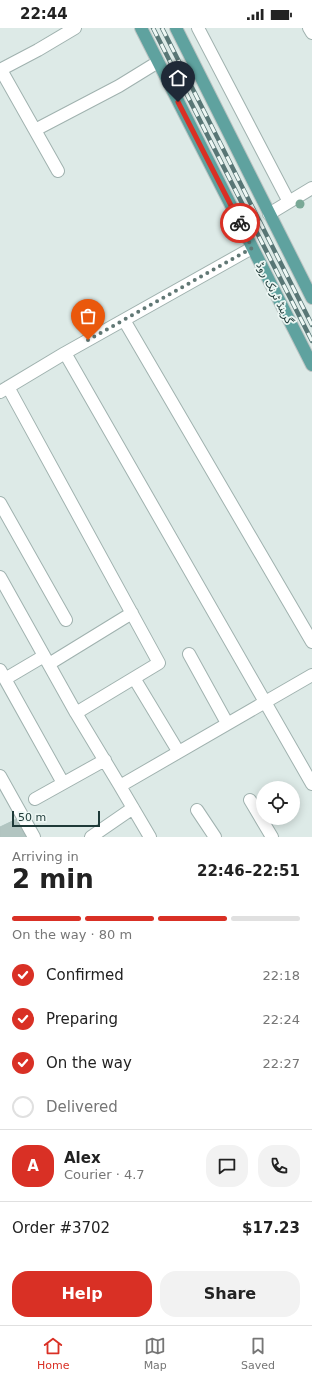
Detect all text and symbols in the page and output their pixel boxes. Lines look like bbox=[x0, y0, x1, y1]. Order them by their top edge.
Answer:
text: 22:44 bbox=[20, 5, 68, 23]
pin bbox=[161, 61, 195, 102]
icon: home bbox=[167, 67, 189, 89]
courier bbox=[220, 203, 260, 243]
icon: bike bbox=[229, 212, 251, 234]
street label: گرینڈ ٹرنک روڈ bbox=[253, 260, 296, 327]
pin bbox=[71, 299, 105, 340]
icon: bag bbox=[77, 305, 99, 327]
map controls bbox=[256, 781, 300, 825]
button: locate bbox=[256, 781, 300, 825]
scale bar bbox=[12, 809, 100, 828]
text: 50 m bbox=[18, 811, 46, 824]
text: Arriving in bbox=[12, 849, 79, 864]
text: 22:46–22:51 bbox=[197, 862, 300, 880]
text: 2 min bbox=[12, 864, 94, 894]
text: On the way · 80 m bbox=[12, 927, 132, 942]
icon: check bbox=[12, 964, 34, 986]
text: Confirmed bbox=[46, 966, 124, 984]
text: 22:18 bbox=[263, 968, 300, 983]
icon: check bbox=[12, 1008, 34, 1030]
text: Preparing bbox=[46, 1010, 118, 1028]
text: 22:24 bbox=[263, 1012, 300, 1027]
icon: check bbox=[12, 1052, 34, 1074]
text: On the way bbox=[46, 1054, 132, 1072]
text: 22:27 bbox=[263, 1056, 300, 1071]
text: Delivered bbox=[46, 1098, 118, 1116]
button: chat bbox=[206, 1145, 248, 1187]
button: phone bbox=[258, 1145, 300, 1187]
text: Alex bbox=[64, 1149, 101, 1167]
text: A bbox=[27, 1157, 39, 1175]
text: Courier · 4.7 bbox=[64, 1167, 145, 1182]
text: Order #3702 bbox=[12, 1219, 110, 1237]
text: $17.23 bbox=[242, 1219, 300, 1237]
button: Help bbox=[12, 1271, 152, 1317]
button: Share bbox=[160, 1271, 300, 1317]
tab: Home bbox=[37, 1335, 70, 1372]
tab: Map bbox=[144, 1335, 167, 1372]
tab: Saved bbox=[241, 1335, 275, 1372]

